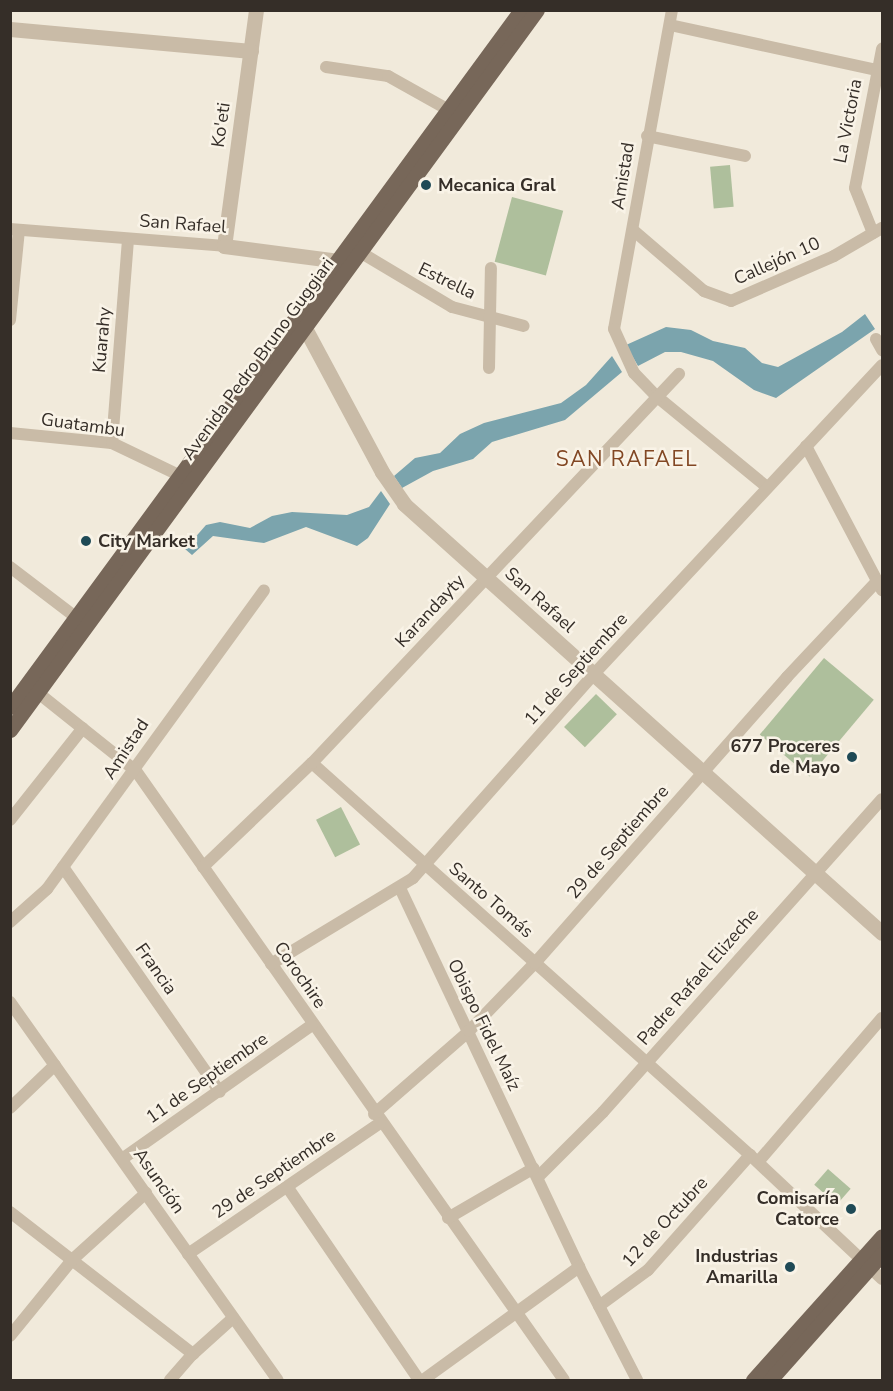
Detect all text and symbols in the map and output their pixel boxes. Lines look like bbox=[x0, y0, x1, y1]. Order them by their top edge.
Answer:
street label: La Victoria bbox=[829, 77, 867, 165]
street label: Ko'eti bbox=[207, 101, 235, 149]
street label: Amistad bbox=[607, 141, 639, 211]
place label: Mecanica Gral bbox=[438, 174, 556, 196]
marker: Mecanica Gral bbox=[419, 178, 433, 192]
street label: San Rafael bbox=[139, 210, 227, 238]
street label: Callejón 10 bbox=[730, 232, 824, 290]
street label: Avenida Pedro Bruno Guggiari bbox=[177, 254, 339, 464]
street label: Estrella bbox=[415, 258, 479, 304]
street label: Kuarahy bbox=[88, 306, 116, 374]
street label: Guatambu bbox=[40, 408, 126, 442]
district label: SAN RAFAEL bbox=[556, 446, 698, 472]
place label: City Market bbox=[98, 530, 195, 552]
marker: City Market bbox=[79, 534, 93, 548]
street label: San Rafael bbox=[500, 563, 580, 637]
street label: Karandayty bbox=[391, 570, 469, 652]
street label: 11 de Septiembre bbox=[520, 608, 632, 730]
street label: Amistad bbox=[99, 715, 153, 783]
place label: 677 Proceres de Mayo bbox=[730, 736, 840, 778]
marker: 677 Proceres de Mayo bbox=[845, 750, 859, 764]
street label: 29 de Septiembre bbox=[563, 781, 673, 903]
street label: Santo Tomás bbox=[444, 857, 538, 943]
street label: Padre Rafael Elizeche bbox=[633, 904, 763, 1050]
street label: Corochire bbox=[269, 937, 331, 1013]
street label: Francia bbox=[131, 939, 181, 999]
street label: Obispo Fidel Maíz bbox=[443, 956, 525, 1094]
street label: 11 de Septiembre bbox=[142, 1028, 272, 1128]
street label: 29 de Septiembre bbox=[208, 1125, 340, 1223]
street label: Asunción bbox=[129, 1144, 189, 1218]
street label: 12 de Octubre bbox=[618, 1172, 712, 1272]
place label: Comisaría Catorce bbox=[757, 1188, 839, 1230]
marker: Comisaría Catorce bbox=[844, 1202, 858, 1216]
place label: Industrias Amarilla bbox=[695, 1246, 778, 1288]
marker: Industrias Amarilla bbox=[783, 1260, 797, 1274]

